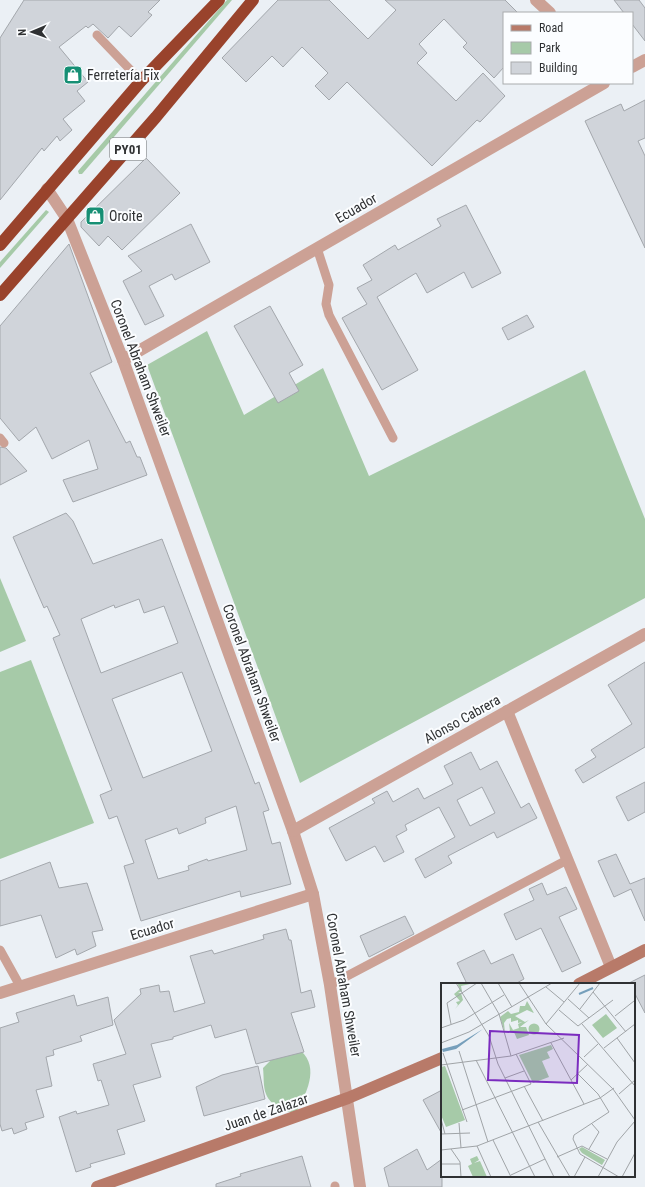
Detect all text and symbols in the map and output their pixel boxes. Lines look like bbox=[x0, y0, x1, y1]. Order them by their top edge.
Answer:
north arrow bbox=[12, 12, 52, 52]
legend bbox=[503, 12, 633, 84]
text: Road bbox=[539, 21, 563, 35]
text: N bbox=[16, 28, 29, 36]
text: Park bbox=[539, 41, 561, 55]
text: Building bbox=[539, 61, 577, 75]
shop icon: Ferretería Fix bbox=[62, 64, 84, 86]
place label: Ferretería Fix bbox=[87, 67, 159, 83]
road number: PY01 bbox=[110, 138, 146, 160]
street label: Ecuador bbox=[333, 190, 379, 226]
shop icon: Oroite bbox=[84, 205, 106, 227]
place label: Oroite bbox=[109, 208, 143, 224]
street label: Coronel Abraham Shweiler bbox=[107, 297, 175, 439]
street label: Coronel Abraham Shweiler bbox=[220, 602, 284, 744]
street label: Alonso Cabrera bbox=[421, 691, 503, 747]
street label: Coronel Abraham Shweiler bbox=[323, 912, 365, 1058]
street label: Ecuador bbox=[128, 915, 176, 943]
inset map bbox=[441, 983, 635, 1177]
street label: Juan de Zalazar bbox=[222, 1090, 310, 1134]

